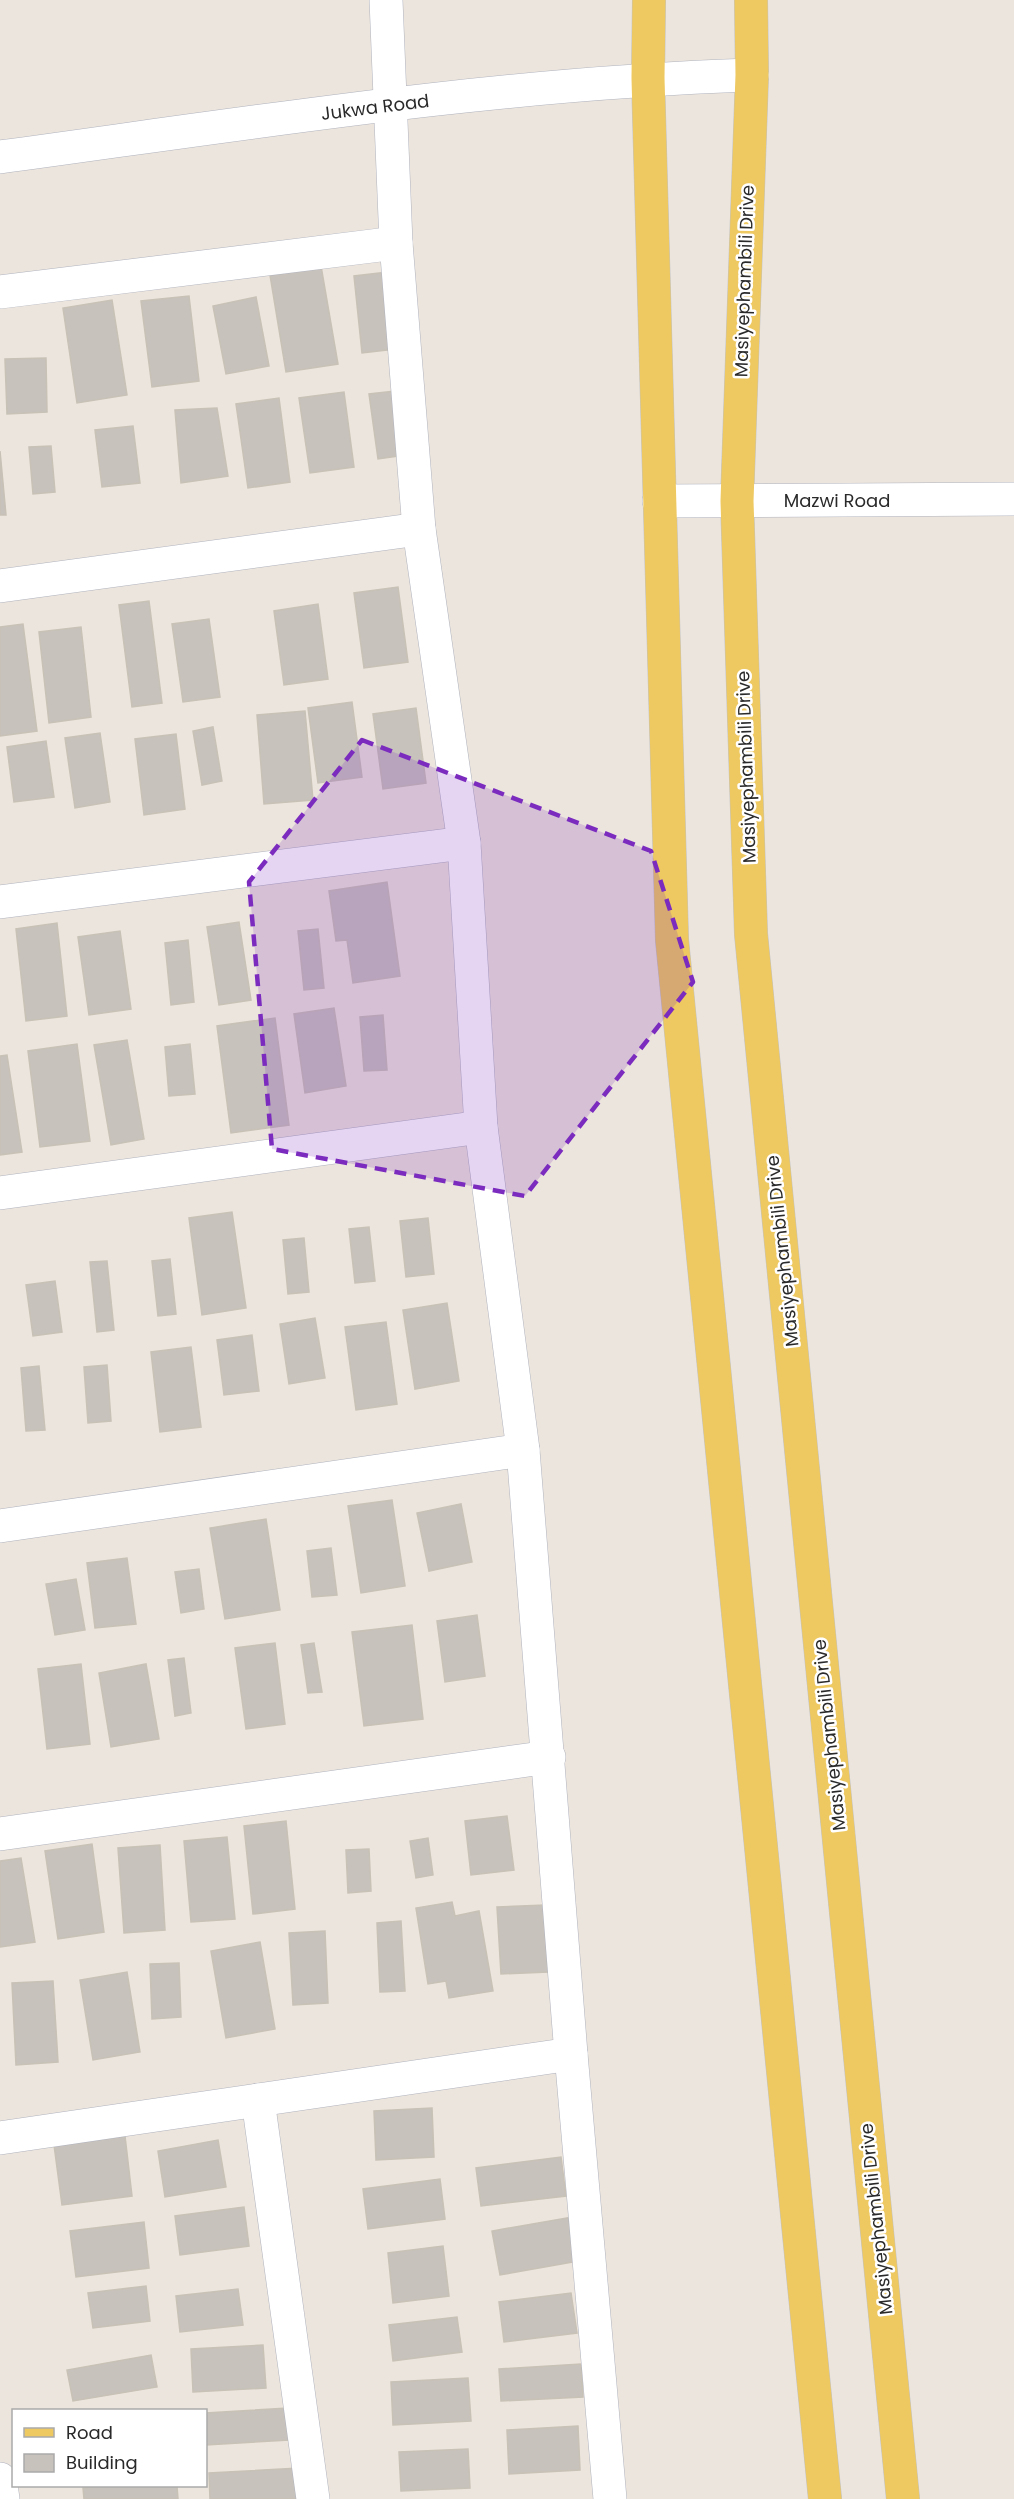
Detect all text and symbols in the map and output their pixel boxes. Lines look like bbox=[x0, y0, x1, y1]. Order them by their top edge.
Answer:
street label: Jukwa Road bbox=[319, 88, 431, 126]
street label: Masiyephambili Drive bbox=[728, 184, 760, 378]
street label: Mazwi Road bbox=[784, 488, 890, 513]
street label: Masiyephambili Drive bbox=[730, 670, 762, 864]
street label: Masiyephambili Drive bbox=[760, 1154, 804, 1348]
street label: Masiyephambili Drive bbox=[807, 1638, 851, 1832]
street label: Masiyephambili Drive bbox=[854, 2122, 898, 2316]
legend bbox=[12, 2409, 207, 2487]
text: Road bbox=[66, 2420, 113, 2445]
text: Building bbox=[66, 2450, 138, 2475]

